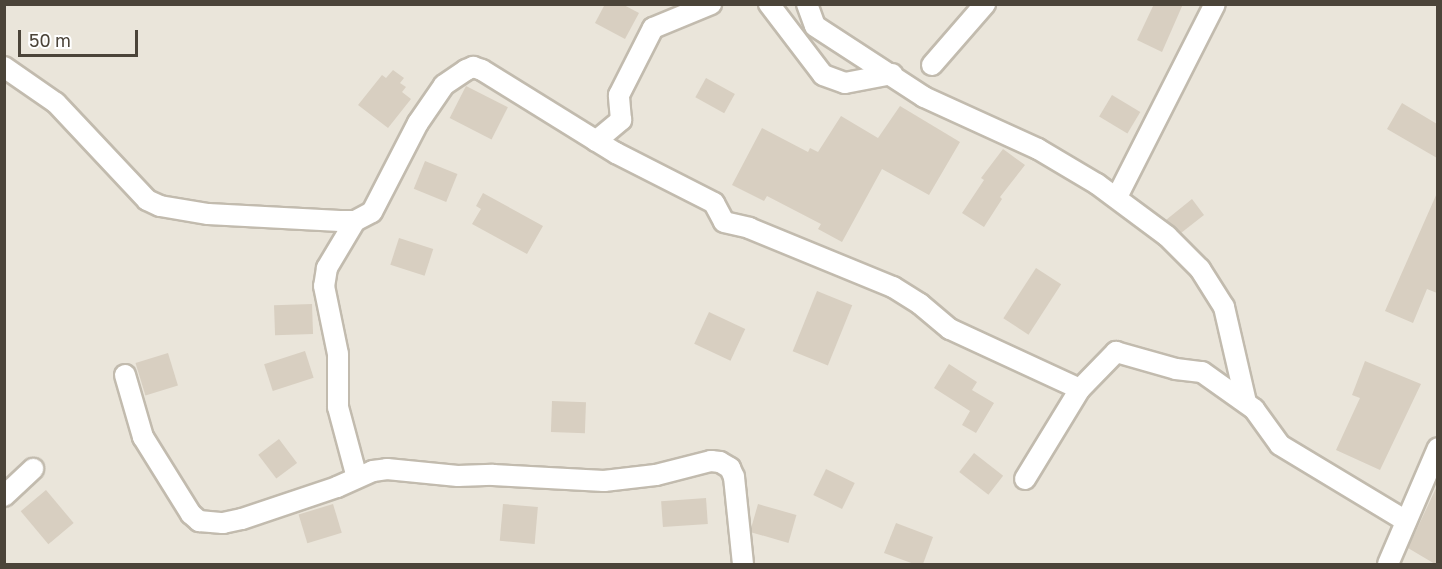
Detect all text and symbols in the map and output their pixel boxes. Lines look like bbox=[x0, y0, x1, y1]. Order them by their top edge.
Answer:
scale bar bbox=[21, 18, 141, 56]
text: 50 m bbox=[29, 29, 71, 51]

